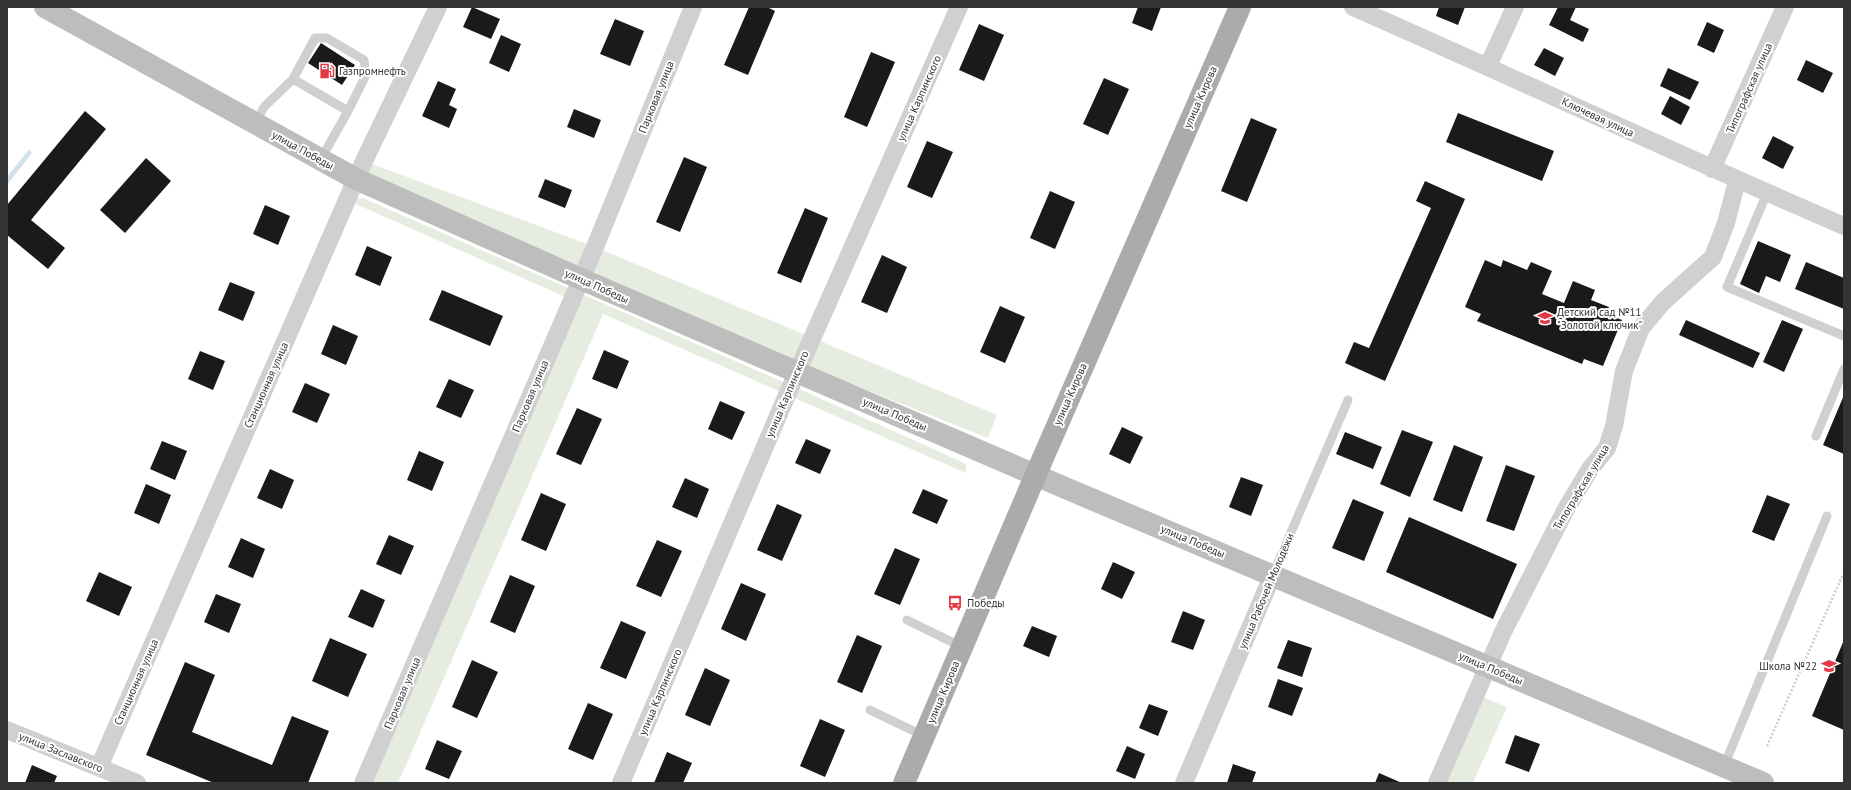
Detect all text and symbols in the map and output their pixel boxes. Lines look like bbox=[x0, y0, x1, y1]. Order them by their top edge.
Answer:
street label: Типографская улица bbox=[1723, 41, 1775, 135]
street label: улица Карпинского bbox=[894, 53, 944, 143]
street label: Парковая улица bbox=[635, 59, 677, 135]
fuel station icon: Газпромнефть bbox=[318, 62, 336, 80]
place label: Газпромнефть bbox=[339, 64, 406, 78]
street label: улица Кирова bbox=[1180, 64, 1220, 130]
street label: Ключевая улица bbox=[1560, 94, 1636, 140]
street label: улица Победы bbox=[270, 127, 336, 173]
street label: улица Победы bbox=[563, 266, 631, 306]
place label: Детский сад №11 "Золотой ключик" bbox=[1557, 305, 1642, 332]
school or university icon: Детский сад №11 "Золотой ключик" bbox=[1536, 309, 1554, 327]
street label: Станционная улица bbox=[241, 340, 291, 430]
street label: улица Карпинского bbox=[762, 349, 812, 439]
street label: Парковая улица bbox=[509, 358, 551, 434]
street label: улица Кирова bbox=[1050, 361, 1090, 427]
street label: улица Победы bbox=[861, 394, 929, 434]
street label: Типографская улица bbox=[1550, 442, 1612, 532]
street label: улица Победы bbox=[1159, 521, 1227, 561]
street label: улица Рабочей Молодёжи bbox=[1235, 531, 1297, 651]
bus stop icon: Победы bbox=[946, 594, 964, 612]
place label: Победы bbox=[967, 596, 1005, 610]
street label: Станционная улица bbox=[111, 637, 161, 727]
street label: улица Карпинского bbox=[635, 647, 685, 737]
street label: улица Победы bbox=[1457, 648, 1525, 688]
street label: Парковая улица bbox=[381, 655, 423, 731]
school or university icon: Школа №22 bbox=[1820, 657, 1838, 675]
street label: улица Кирова bbox=[924, 659, 962, 725]
place label: Школа №22 bbox=[1759, 659, 1817, 673]
street label: улица Заславского bbox=[17, 729, 105, 775]

